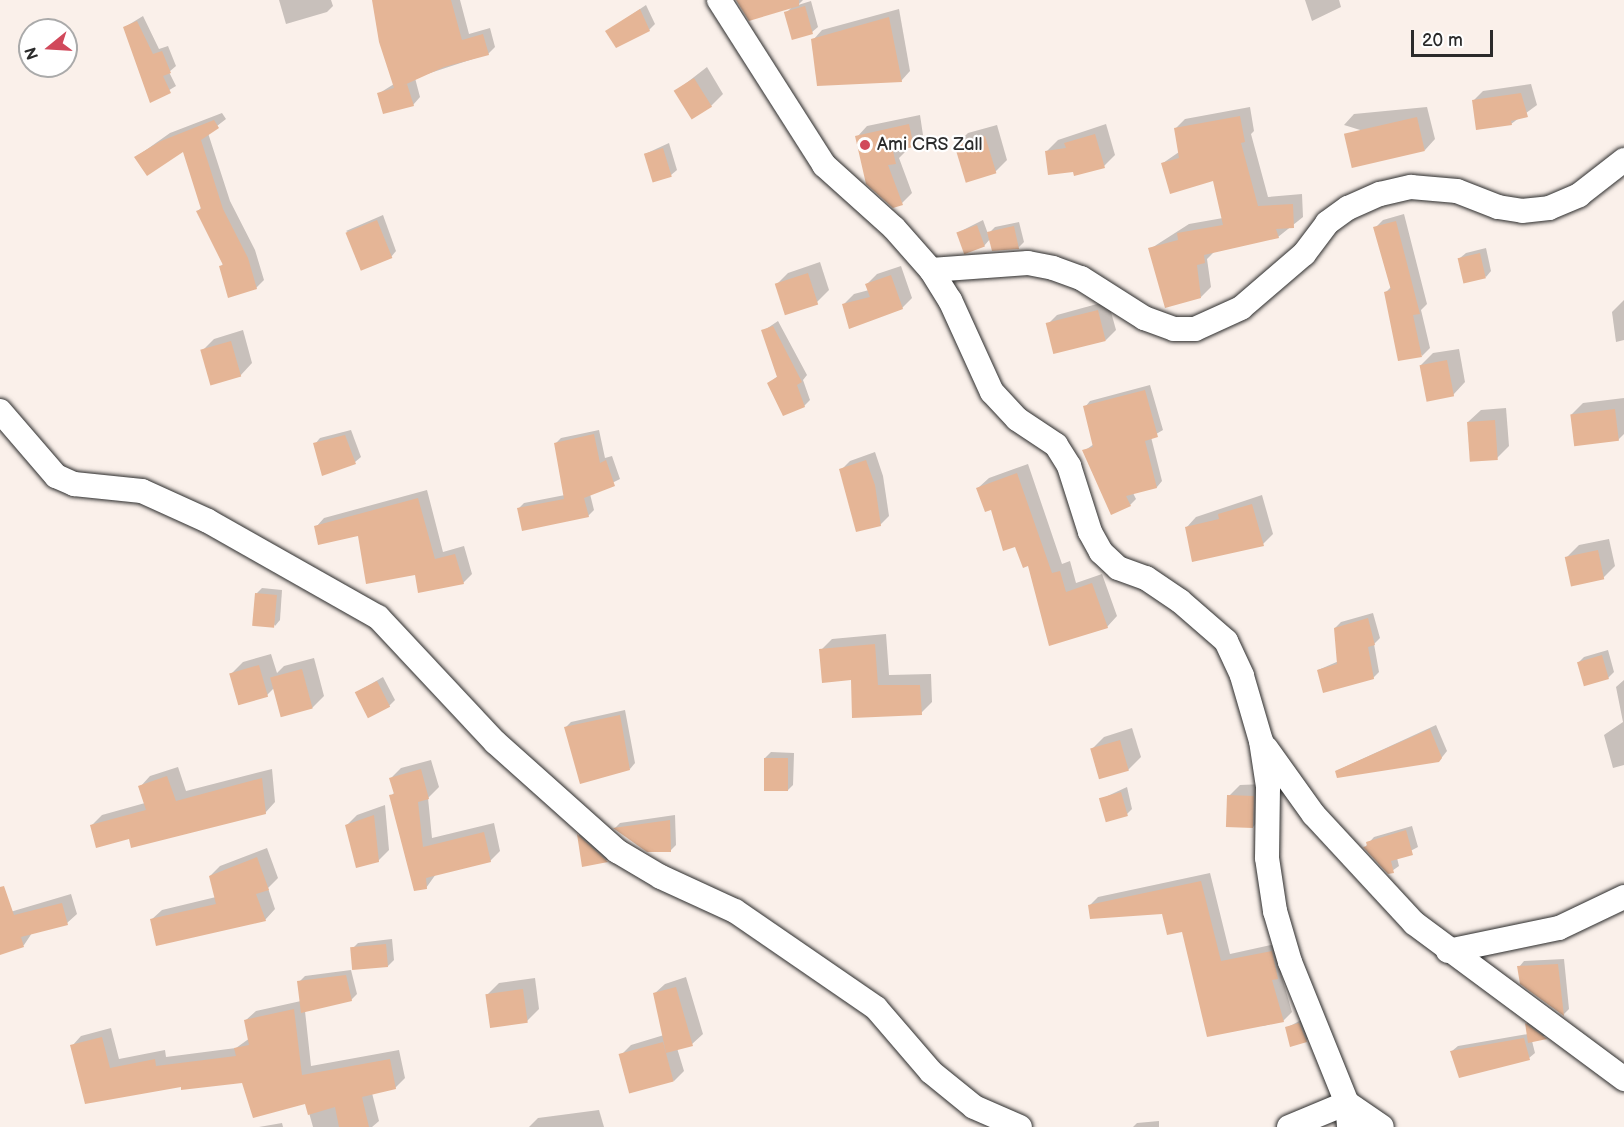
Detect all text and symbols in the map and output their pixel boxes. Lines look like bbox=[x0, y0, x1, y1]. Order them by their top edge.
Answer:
north arrow bbox=[18, 18, 78, 78]
scale bar bbox=[1414, 18, 1496, 56]
text: 20 m bbox=[1422, 30, 1463, 51]
text: N bbox=[21, 44, 43, 62]
place label: Ami CRS Zall bbox=[877, 134, 983, 156]
marker: Ami CRS Zall bbox=[858, 138, 872, 152]

